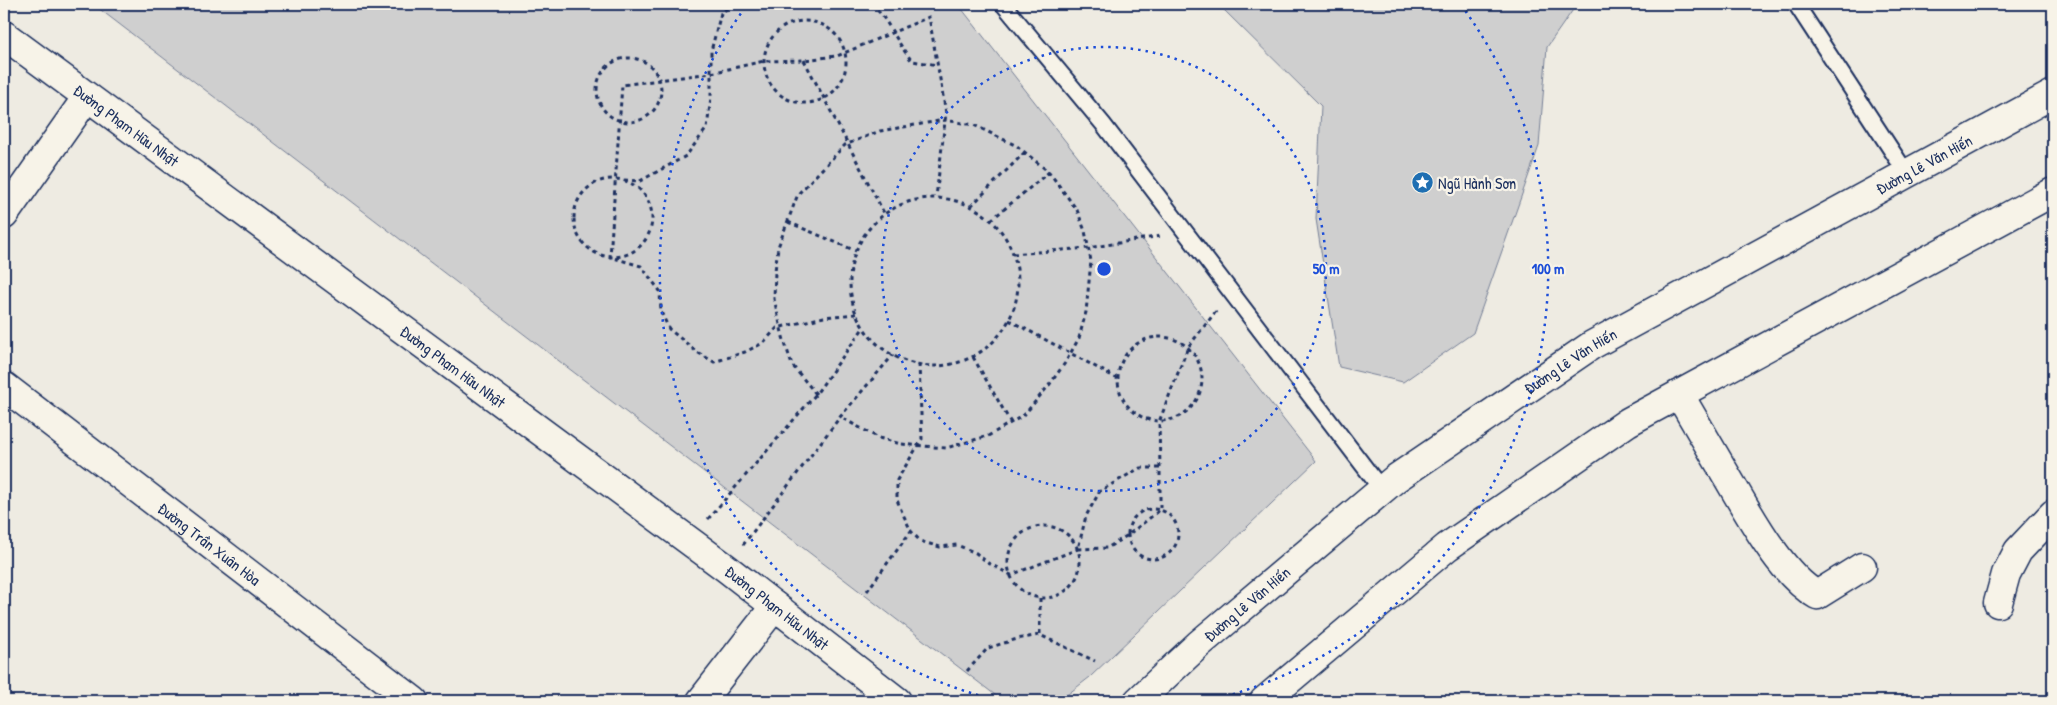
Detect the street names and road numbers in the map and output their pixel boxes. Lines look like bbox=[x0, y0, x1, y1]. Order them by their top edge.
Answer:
street label: Đường Phạm Hữu Nhật bbox=[69, 79, 184, 172]
street label: Đường Lê Văn Hiến bbox=[1872, 129, 1976, 199]
street label: Đường Phạm Hữu Nhật bbox=[396, 320, 511, 413]
street label: Đường Lê Văn Hiến bbox=[1519, 323, 1620, 399]
street label: Đường Trần Xuân Hòa bbox=[153, 497, 265, 590]
street label: Đường Phạm Hữu Nhật bbox=[720, 560, 834, 655]
street label: Đường Lê Văn Hiến bbox=[1199, 561, 1295, 646]

